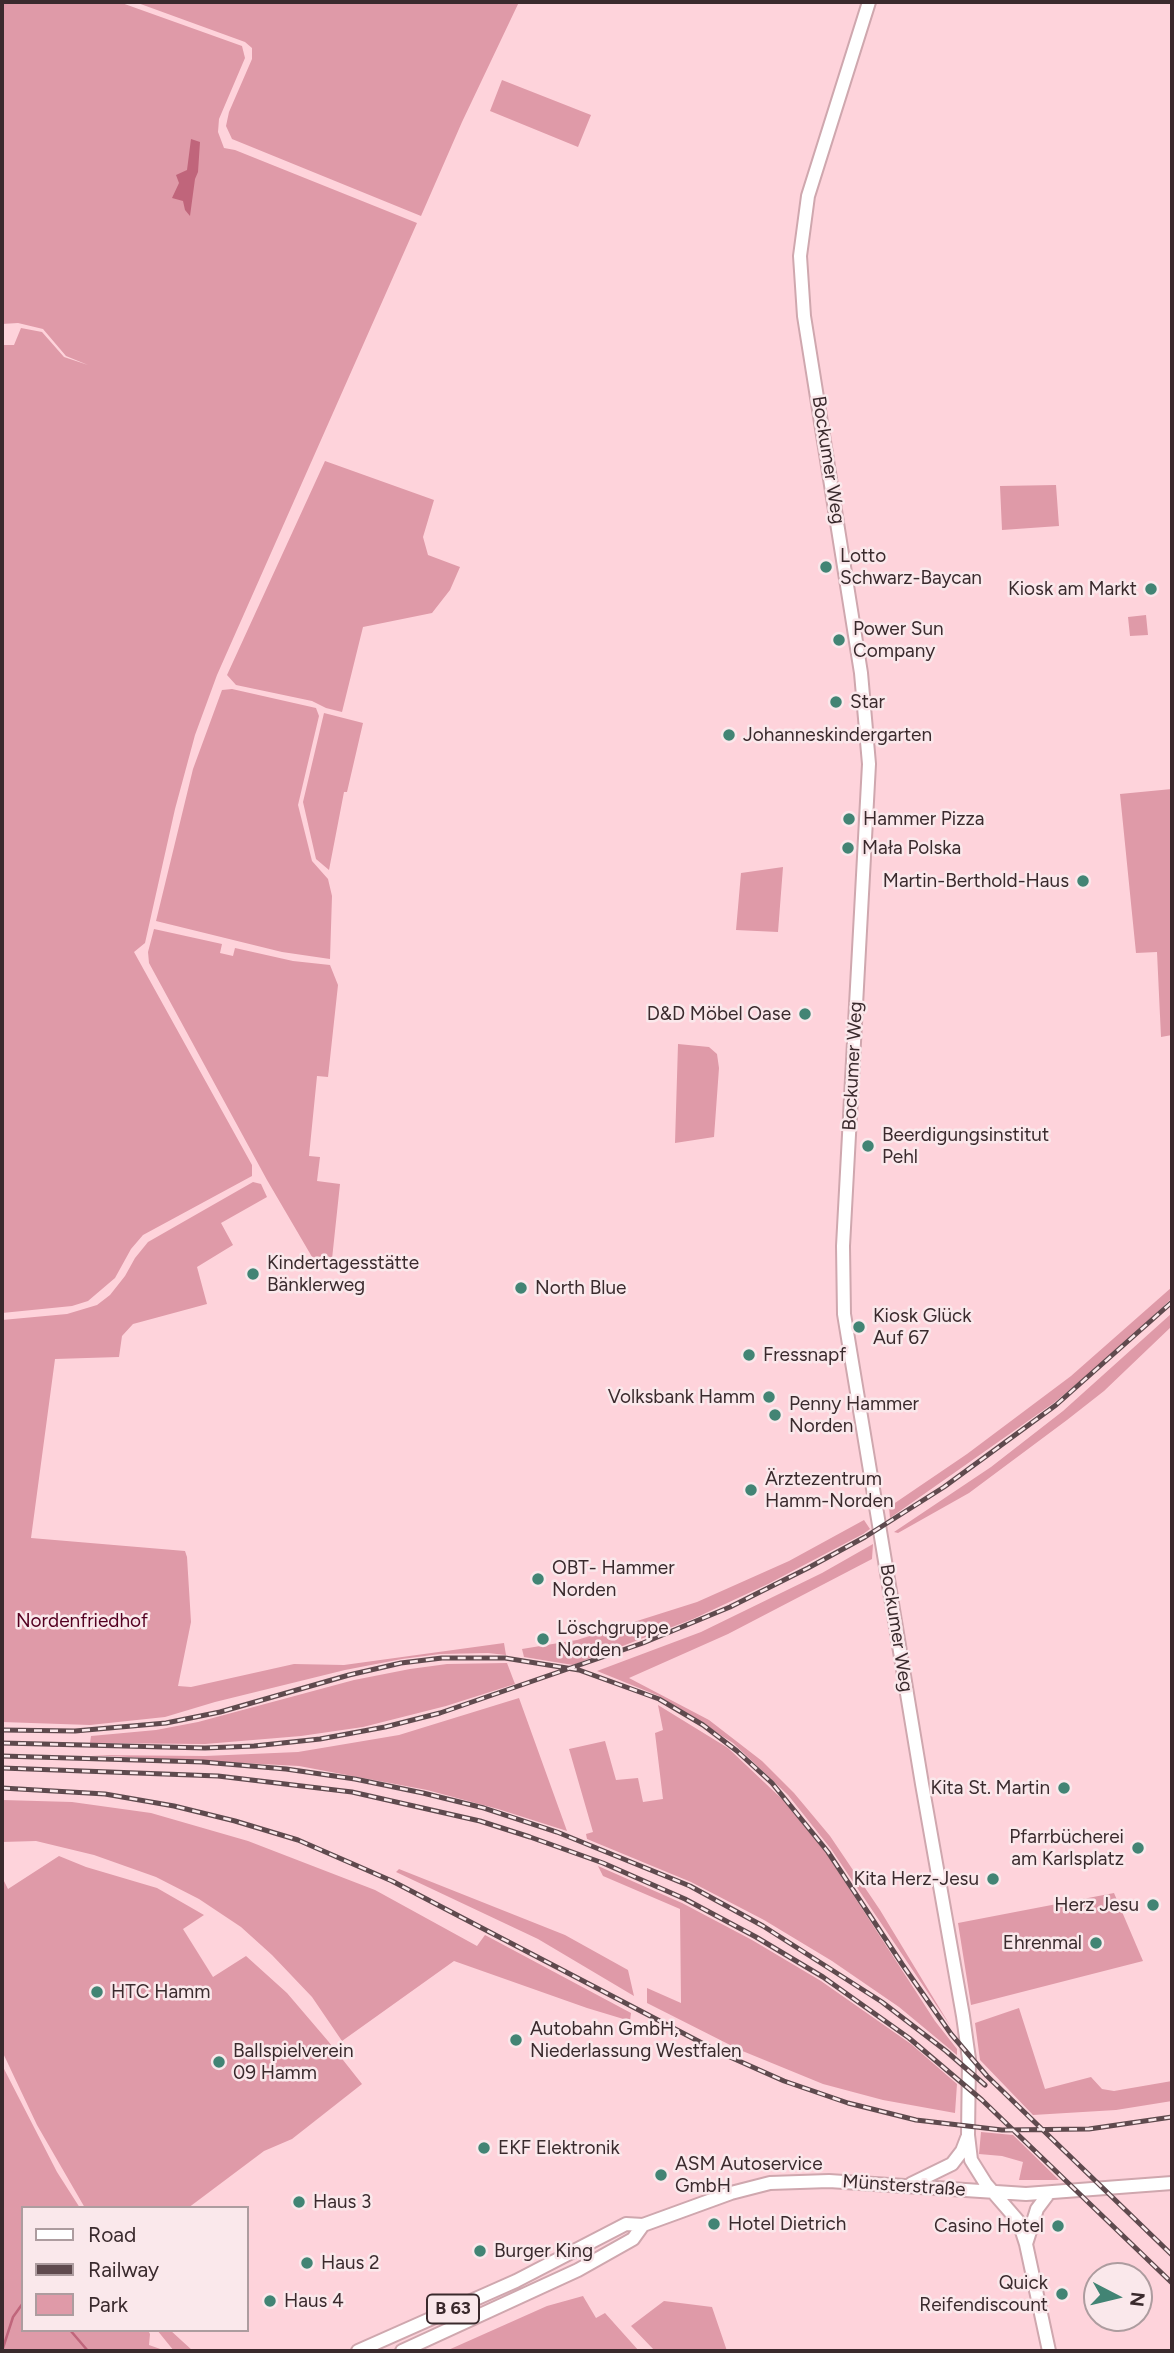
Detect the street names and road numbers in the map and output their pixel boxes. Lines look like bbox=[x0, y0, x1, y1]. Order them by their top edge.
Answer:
street label: Bockumer Weg bbox=[807, 394, 849, 526]
street label: Bockumer Weg bbox=[838, 1001, 868, 1131]
street label: Bockumer Weg bbox=[875, 1562, 917, 1694]
street label: Münsterstraße bbox=[842, 2170, 966, 2202]
road number: B 63 bbox=[427, 2294, 479, 2323]

